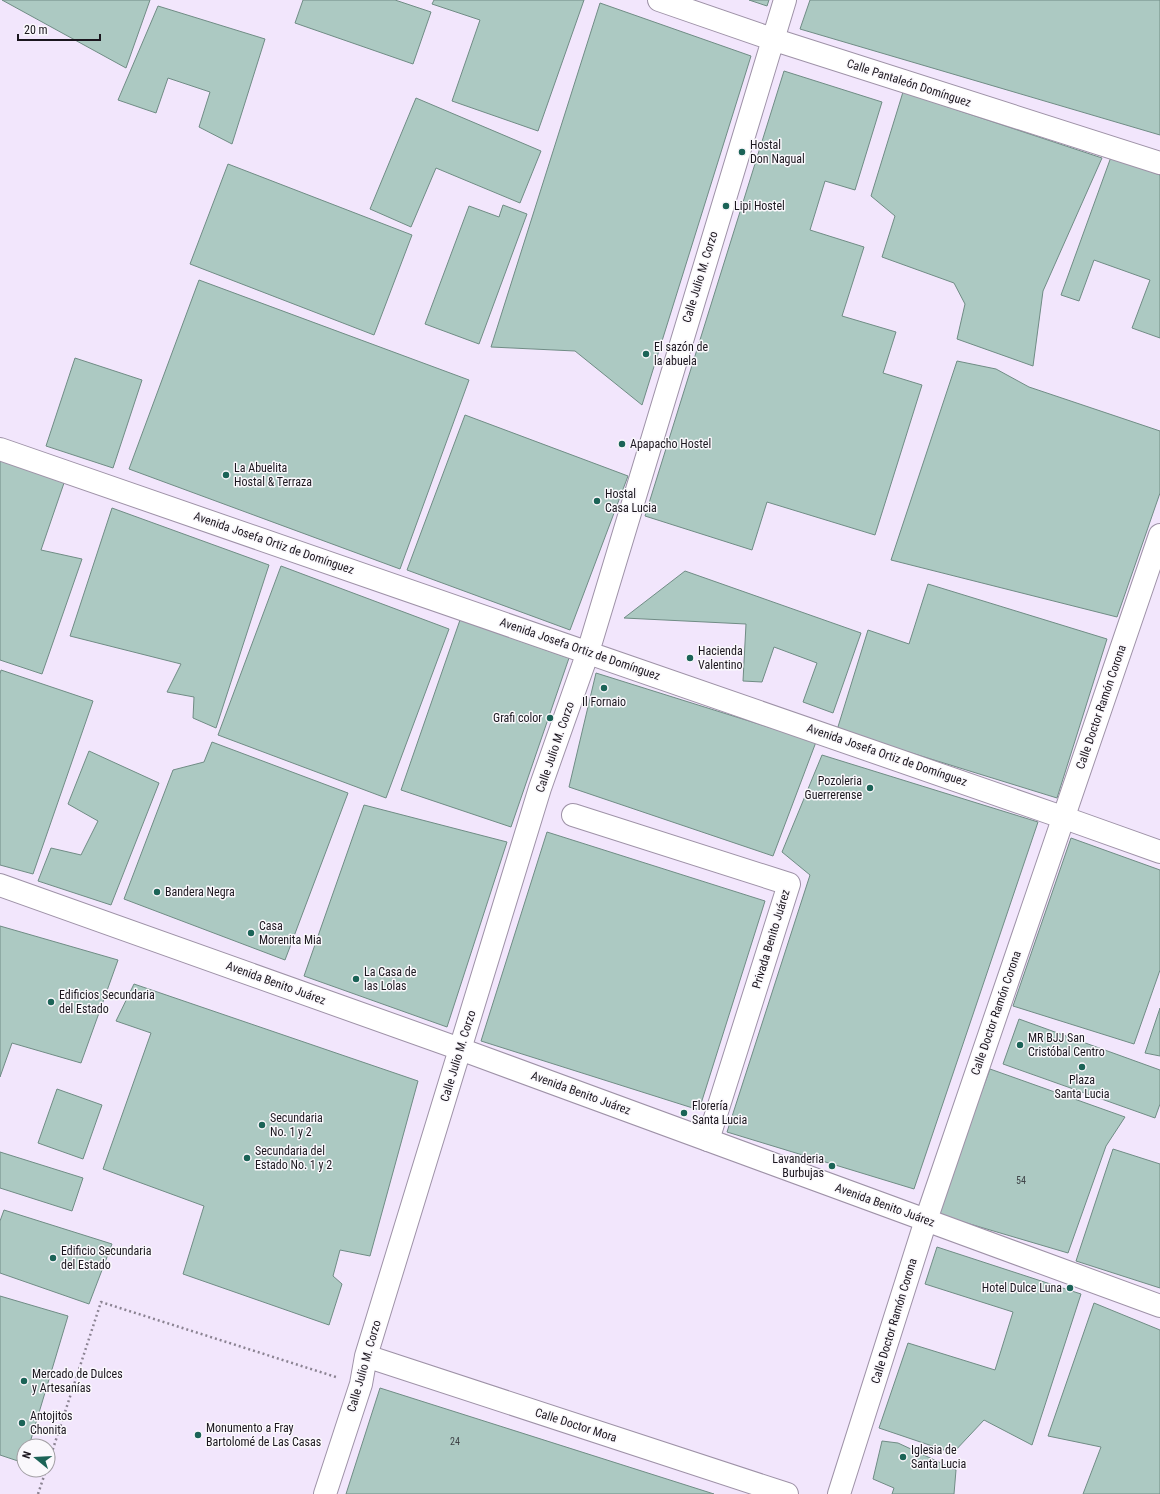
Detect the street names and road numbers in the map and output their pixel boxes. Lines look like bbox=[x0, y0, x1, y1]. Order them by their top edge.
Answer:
street label: Calle Pantaleón Domínguez bbox=[845, 56, 973, 110]
street label: Calle Julio M. Corzo bbox=[679, 230, 721, 324]
street label: Avenida Josefa Ortiz de Domínguez bbox=[192, 509, 356, 577]
street label: Avenida Josefa Ortiz de Domínguez bbox=[498, 615, 662, 683]
street label: Calle Doctor Ramón Corona bbox=[1073, 643, 1129, 771]
street label: Calle Julio M. Corzo bbox=[533, 700, 577, 794]
street label: Avenida Josefa Ortiz de Domínguez bbox=[805, 721, 969, 789]
street label: Privada Benito Juárez bbox=[749, 888, 793, 990]
street label: Calle Doctor Ramón Corona bbox=[968, 949, 1024, 1077]
street label: Avenida Benito Juárez bbox=[224, 958, 328, 1008]
street label: Calle Julio M. Corzo bbox=[437, 1009, 479, 1103]
street label: Avenida Benito Juárez bbox=[529, 1068, 633, 1118]
street label: Avenida Benito Juárez bbox=[833, 1180, 937, 1230]
street label: Calle Doctor Ramón Corona bbox=[868, 1256, 920, 1385]
street label: Calle Julio M. Corzo bbox=[344, 1318, 384, 1414]
street label: Calle Doctor Mora bbox=[533, 1405, 619, 1445]

